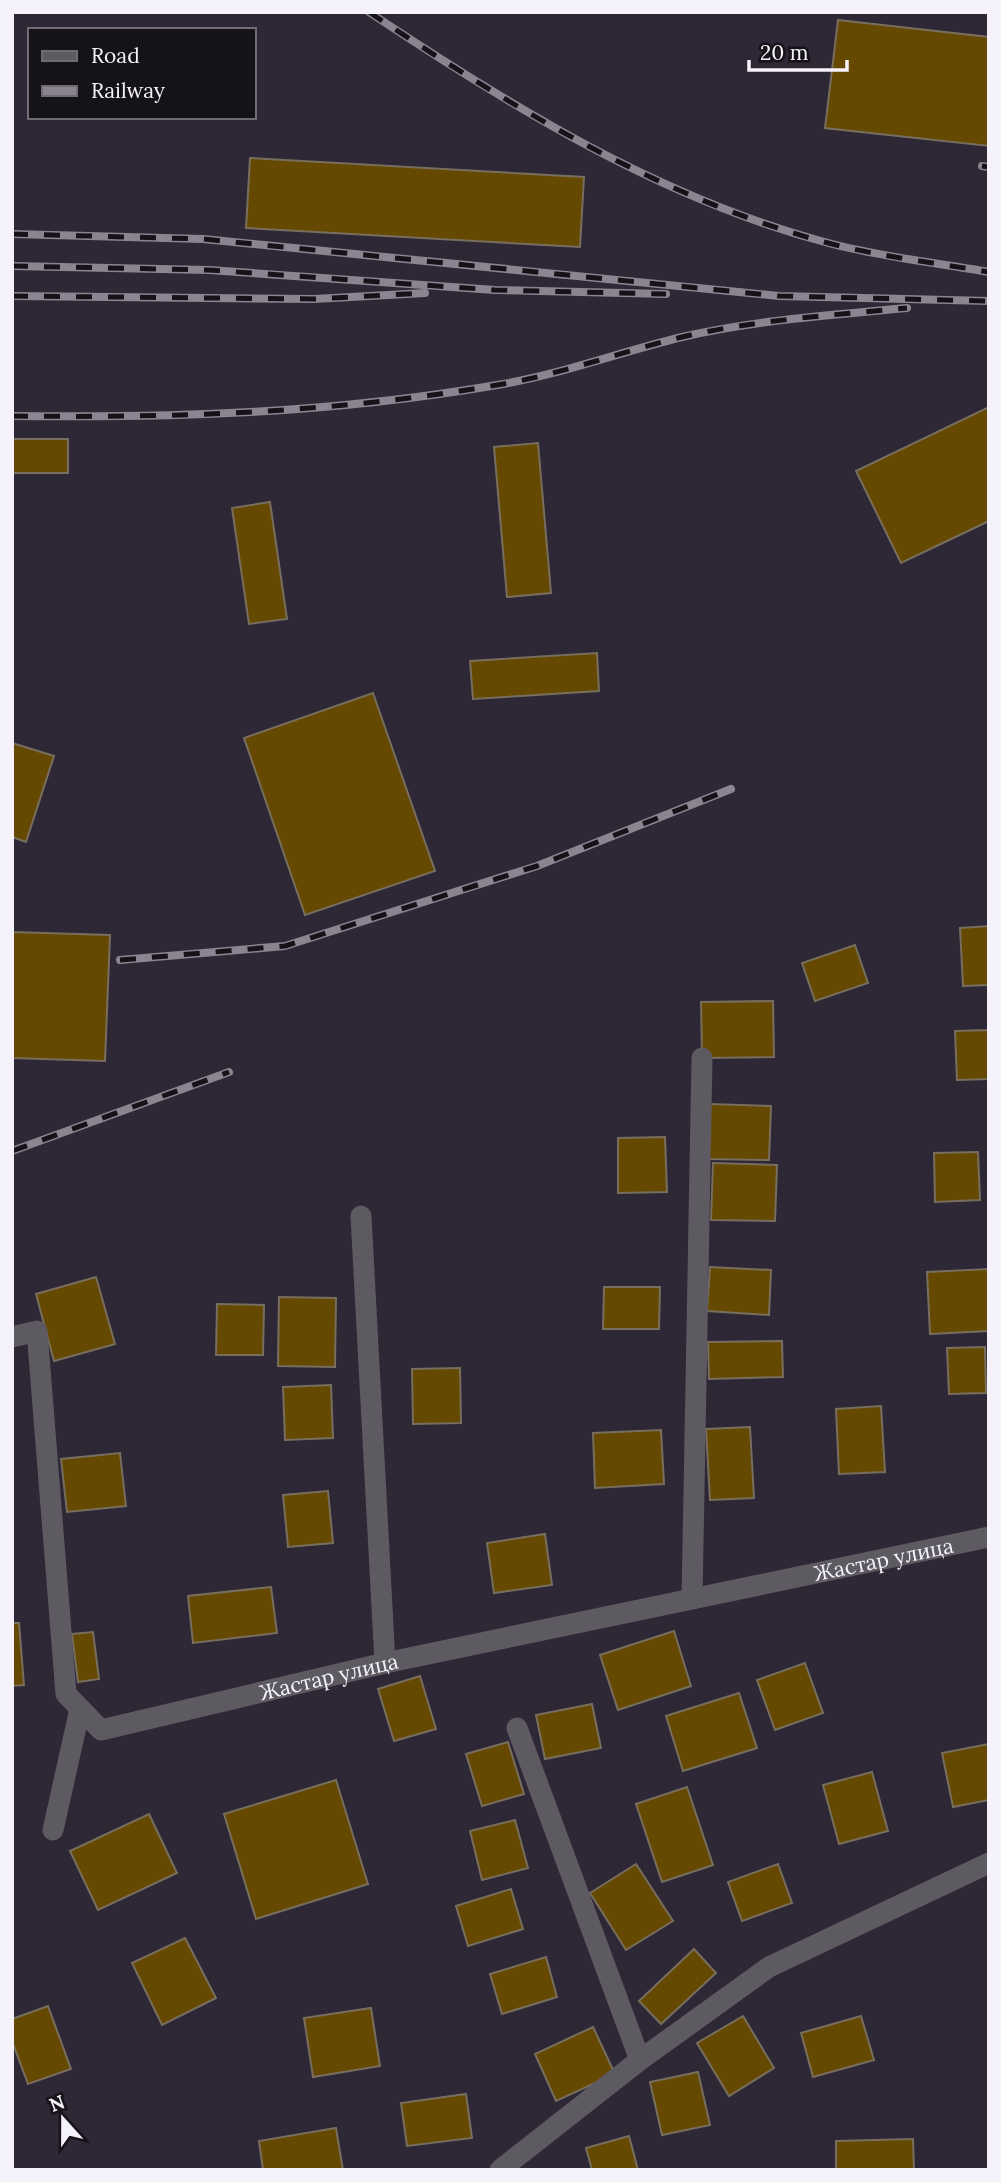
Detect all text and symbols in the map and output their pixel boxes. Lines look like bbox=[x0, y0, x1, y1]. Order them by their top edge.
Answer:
legend bbox=[28, 28, 256, 119]
scale bar bbox=[749, 28, 847, 72]
text: 20 m bbox=[760, 39, 809, 66]
text: Road bbox=[91, 42, 140, 69]
text: Railway bbox=[91, 77, 165, 104]
street label: Жастар улица bbox=[811, 1531, 956, 1587]
street label: Жастар улица bbox=[256, 1647, 401, 1706]
north arrow bbox=[28, 2084, 98, 2154]
text: N bbox=[46, 2089, 68, 2117]

